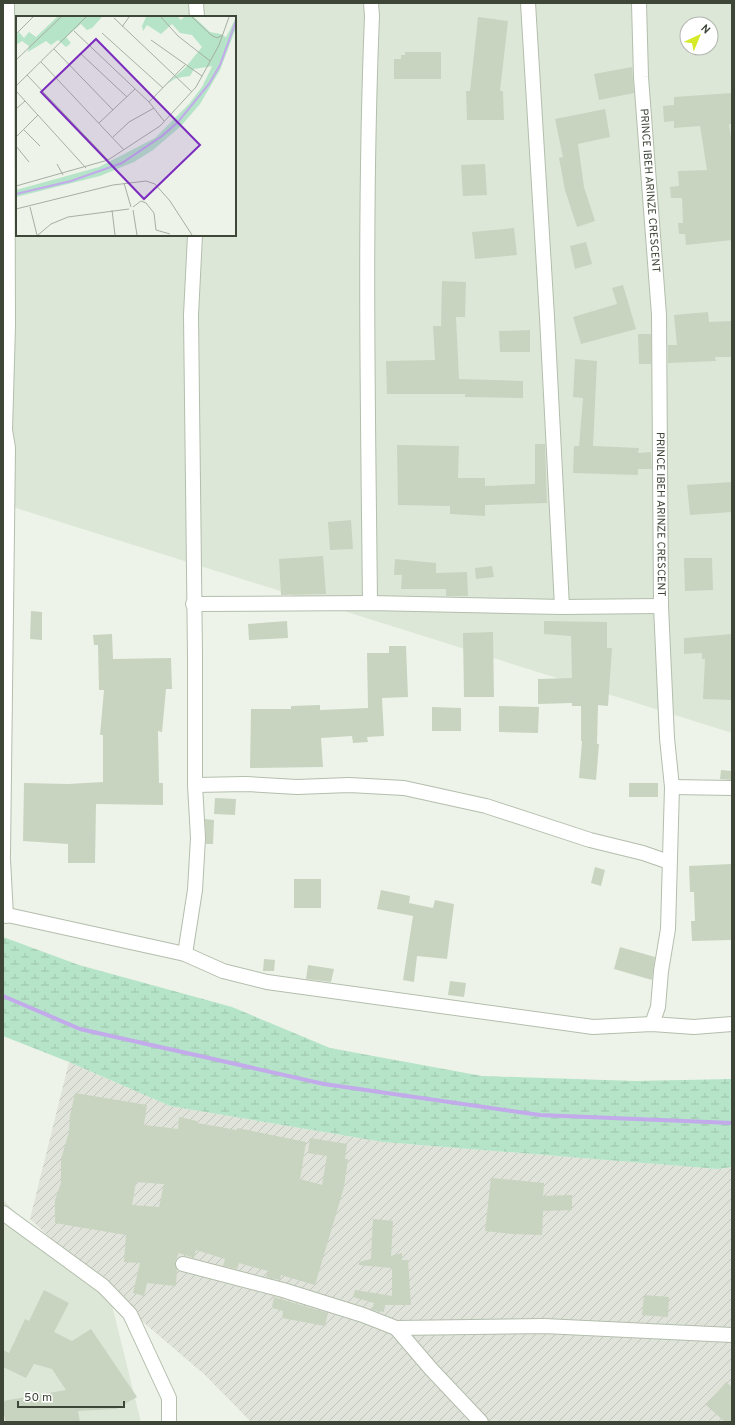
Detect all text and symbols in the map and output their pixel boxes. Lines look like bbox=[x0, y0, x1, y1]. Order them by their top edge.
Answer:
inset map bbox=[16, 16, 236, 236]
north arrow bbox=[679, 16, 719, 56]
text: N bbox=[698, 22, 713, 37]
street label: PRINCE IBEH ARINZE CRESCENT bbox=[636, 108, 663, 273]
street label: PRINCE IBEH ARINZE CRESCENT bbox=[653, 432, 668, 597]
scale bar bbox=[18, 1383, 124, 1409]
text: 50 m bbox=[24, 1390, 52, 1406]

